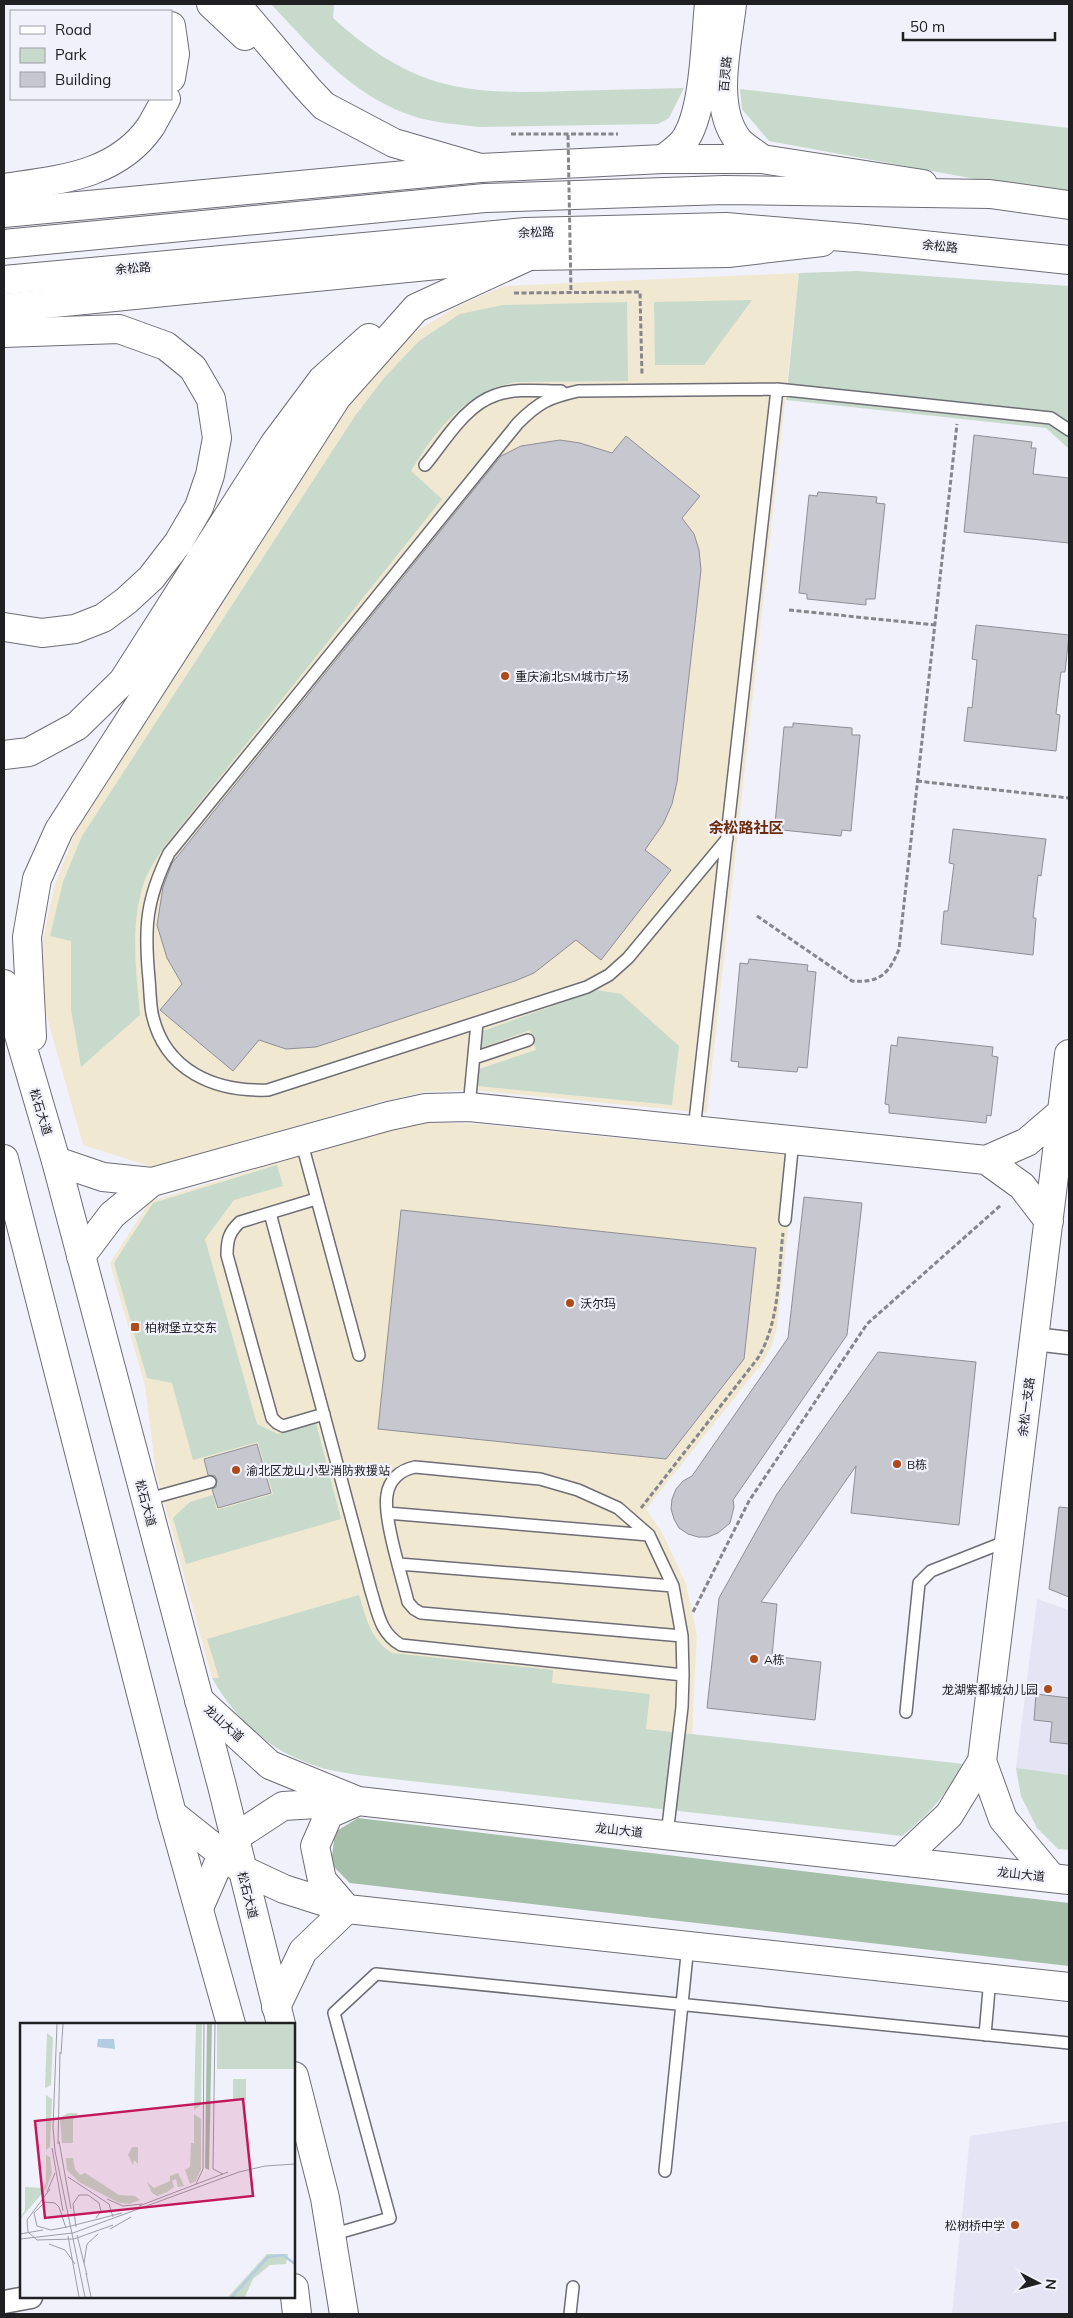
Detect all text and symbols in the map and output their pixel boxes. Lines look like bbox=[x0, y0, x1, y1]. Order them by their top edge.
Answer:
legend bbox=[10, 10, 172, 100]
scale bar bbox=[903, 10, 1056, 42]
text: 50 m bbox=[910, 17, 945, 36]
text: Road bbox=[55, 20, 92, 39]
text: Park bbox=[55, 45, 87, 64]
street label: 百灵路 bbox=[716, 55, 734, 93]
text: Building bbox=[55, 70, 111, 89]
street label: 余松路 bbox=[518, 224, 554, 240]
street label: 余松路 bbox=[921, 237, 959, 255]
street label: 余松路 bbox=[114, 259, 152, 277]
place label: 重庆渝北SM城市广场 bbox=[515, 669, 629, 684]
marker: 重庆渝北SM城市广场 bbox=[499, 670, 511, 682]
district label: 余松路社区 bbox=[708, 818, 784, 837]
street label: 松石大道 bbox=[27, 1087, 55, 1137]
place label: 沃尔玛 bbox=[580, 1296, 616, 1311]
marker: 沃尔玛 bbox=[564, 1297, 576, 1309]
place label: 柏树堡立交东 bbox=[145, 1320, 217, 1335]
marker: 柏树堡立交东 bbox=[129, 1321, 141, 1333]
street label: 余松一支路 bbox=[1015, 1376, 1037, 1438]
place label: B栋 bbox=[907, 1457, 927, 1472]
marker: B栋 bbox=[891, 1458, 903, 1470]
place label: 渝北区龙山小型消防救援站 bbox=[246, 1463, 390, 1478]
marker: 渝北区龙山小型消防救援站 bbox=[230, 1464, 242, 1476]
street label: 松石大道 bbox=[133, 1478, 159, 1528]
place label: A栋 bbox=[764, 1652, 785, 1667]
marker: A栋 bbox=[748, 1653, 760, 1665]
place label: 龙湖紫都城幼儿园 bbox=[942, 1682, 1038, 1697]
marker: 龙湖紫都城幼儿园 bbox=[1042, 1683, 1054, 1695]
street label: 龙山大道 bbox=[201, 1701, 247, 1745]
street label: 龙山大道 bbox=[594, 1820, 644, 1840]
street label: 龙山大道 bbox=[996, 1864, 1046, 1884]
street label: 松石大道 bbox=[235, 1870, 261, 1920]
inset map bbox=[20, 2023, 295, 2298]
place label: 松树桥中学 bbox=[945, 2218, 1005, 2233]
marker: 松树桥中学 bbox=[1009, 2219, 1021, 2231]
north arrow bbox=[1013, 2258, 1063, 2308]
text: N bbox=[1041, 2278, 1060, 2291]

